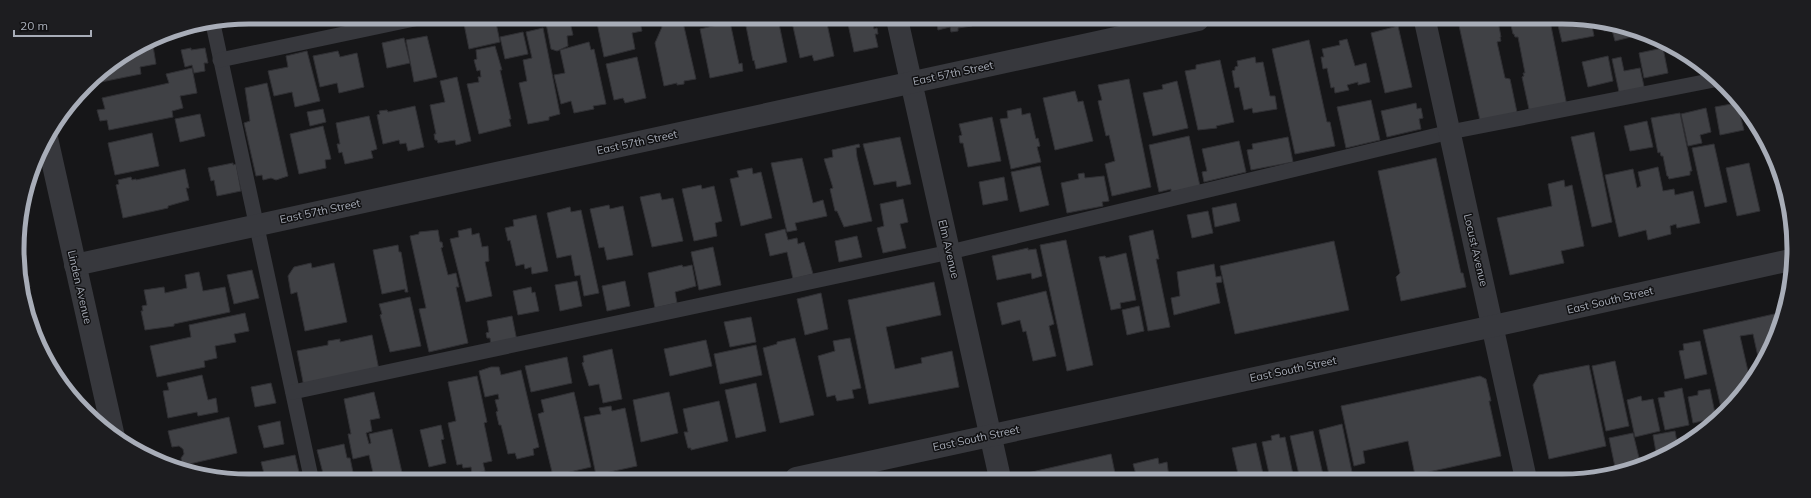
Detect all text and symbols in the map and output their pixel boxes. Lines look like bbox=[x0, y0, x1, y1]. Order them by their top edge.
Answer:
scale bar bbox=[14, 12, 91, 38]
text: 20 m bbox=[20, 18, 48, 33]
street label: East 57th Street bbox=[911, 58, 995, 88]
street label: East 57th Street bbox=[595, 127, 679, 157]
street label: East 57th Street bbox=[278, 196, 362, 226]
street label: Locust Avenue bbox=[1461, 212, 1491, 288]
street label: Elm Avenue bbox=[935, 218, 963, 280]
street label: Linden Avenue bbox=[65, 249, 95, 325]
street label: East South Street bbox=[1565, 283, 1655, 317]
street label: East South Street bbox=[1248, 353, 1338, 385]
street label: East South Street bbox=[931, 422, 1021, 454]

